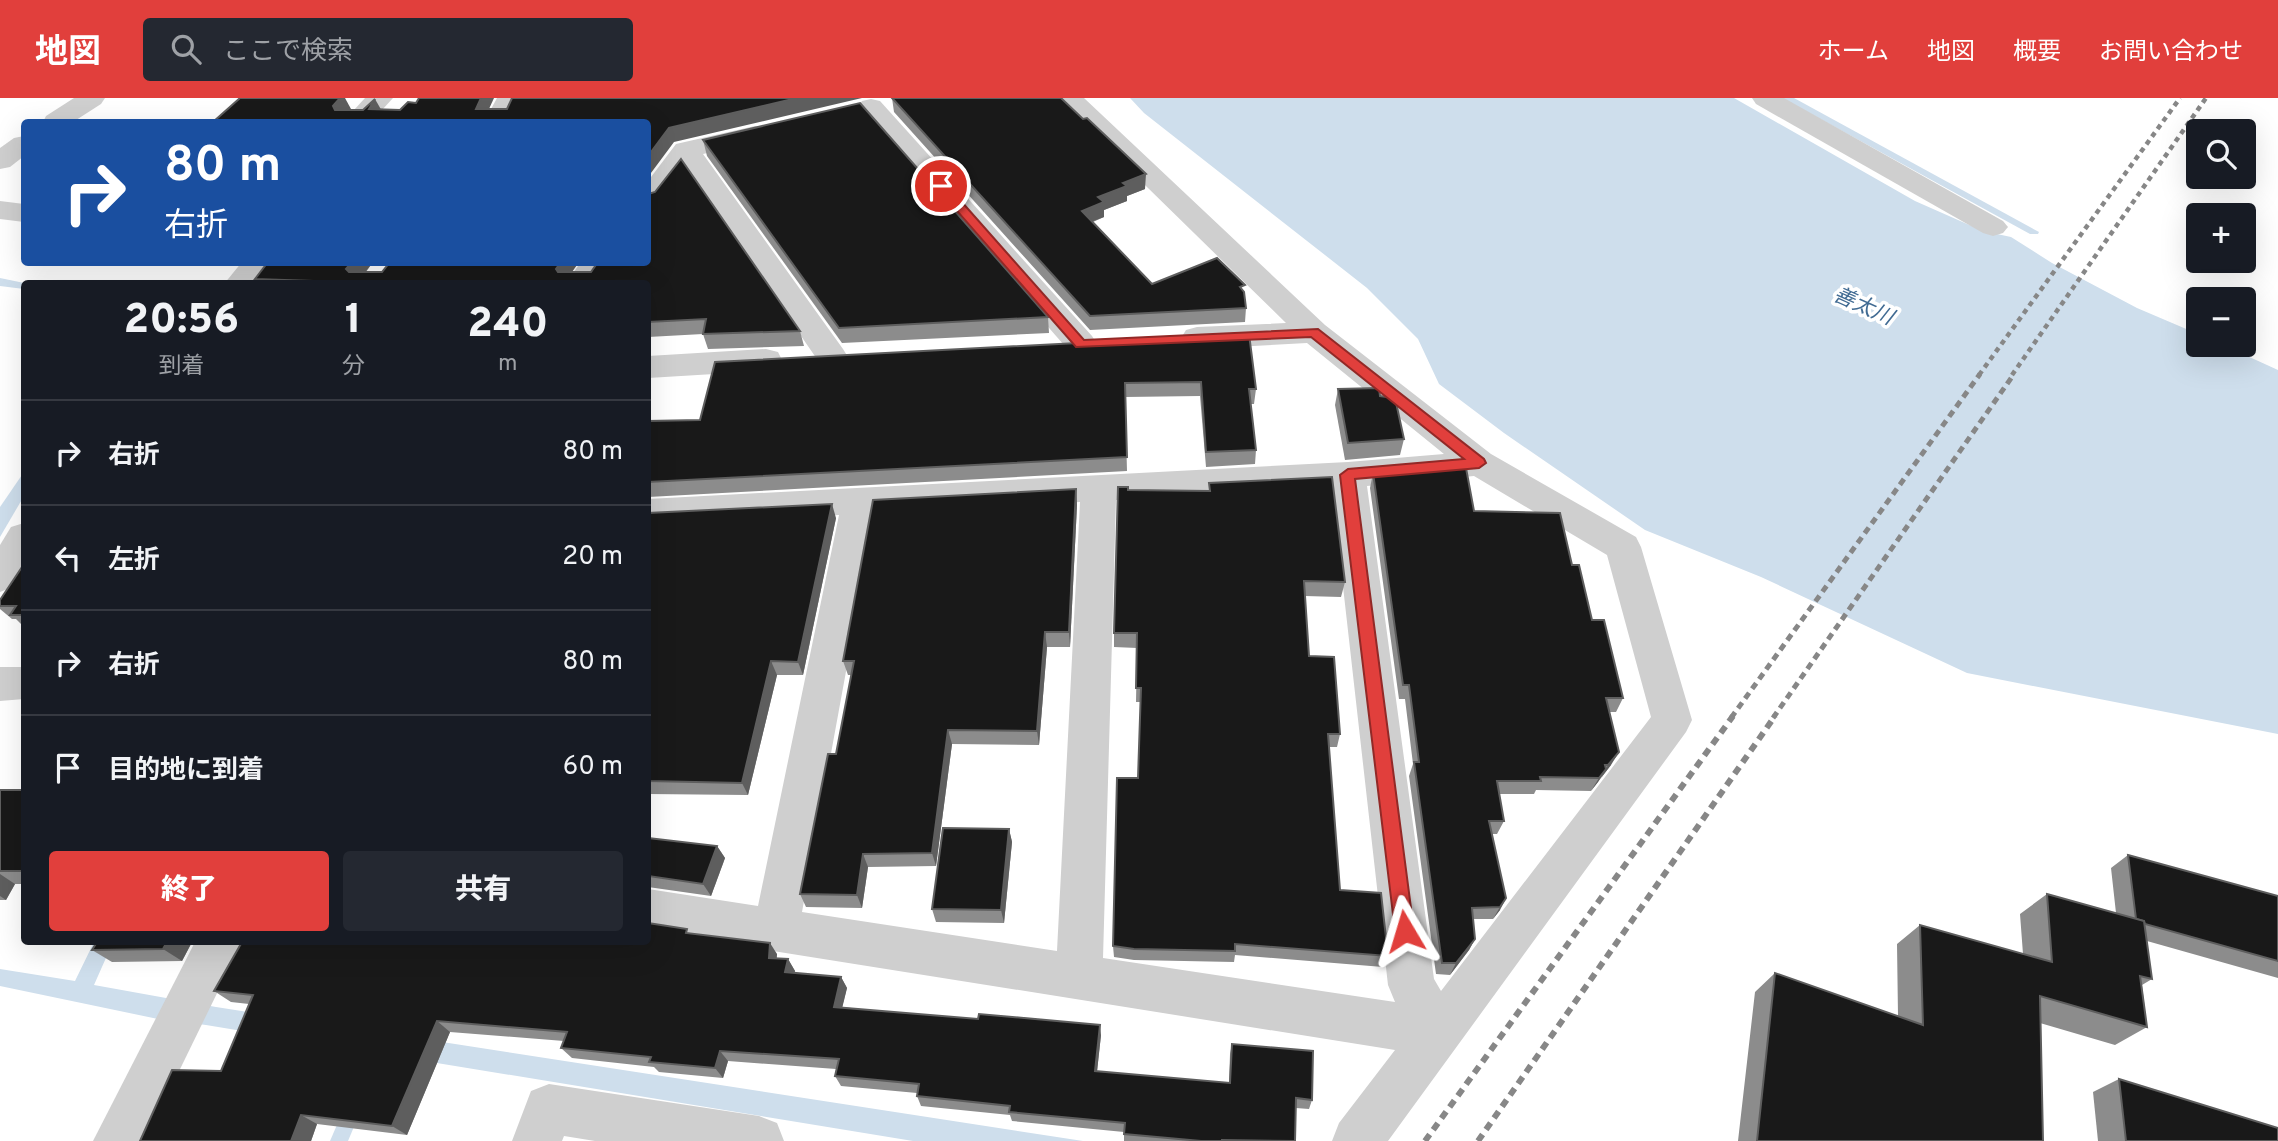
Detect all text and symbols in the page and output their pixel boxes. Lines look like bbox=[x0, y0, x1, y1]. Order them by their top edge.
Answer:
search box bbox=[143, 18, 633, 81]
icon: search bbox=[167, 30, 205, 68]
text: 地図 bbox=[35, 33, 101, 75]
text: ここで検索 bbox=[223, 36, 353, 69]
text: ホーム bbox=[1818, 38, 1889, 68]
text: 地図 bbox=[1927, 38, 1975, 68]
text: 概要 bbox=[2013, 38, 2061, 68]
text: お問い合わせ bbox=[2099, 38, 2243, 68]
map controls bbox=[2186, 119, 2256, 357]
button: search bbox=[2186, 119, 2256, 189]
text: 80 m bbox=[164, 137, 281, 199]
icon: right bbox=[49, 147, 140, 238]
pin bbox=[911, 156, 971, 216]
icon: arrive bbox=[922, 167, 960, 205]
button: + bbox=[2186, 203, 2256, 273]
text: 右折 bbox=[164, 207, 228, 247]
water label: 善太川 bbox=[1829, 282, 1899, 333]
button: − bbox=[2186, 287, 2256, 357]
text: 20:56 bbox=[124, 295, 239, 348]
text: 1 bbox=[345, 295, 362, 348]
text: 240 bbox=[467, 299, 548, 352]
text: m bbox=[498, 350, 518, 379]
text: 到着 bbox=[158, 353, 204, 382]
text: 分 bbox=[342, 353, 365, 382]
icon: right bbox=[49, 434, 87, 472]
text: 80 m bbox=[563, 436, 623, 469]
text: 右折 bbox=[108, 440, 160, 473]
icon: left bbox=[49, 539, 87, 577]
text: 20 m bbox=[562, 541, 623, 574]
text: 左折 bbox=[108, 545, 160, 578]
icon: right bbox=[49, 644, 87, 682]
text: 80 m bbox=[563, 646, 623, 679]
text: 右折 bbox=[108, 650, 160, 683]
icon: arrive bbox=[49, 749, 87, 787]
text: 60 m bbox=[563, 751, 623, 784]
text: 目的地に到着 bbox=[108, 755, 264, 788]
button: 終了 bbox=[49, 851, 329, 931]
button: 共有 bbox=[343, 851, 623, 931]
position arrow bbox=[1368, 894, 1442, 968]

